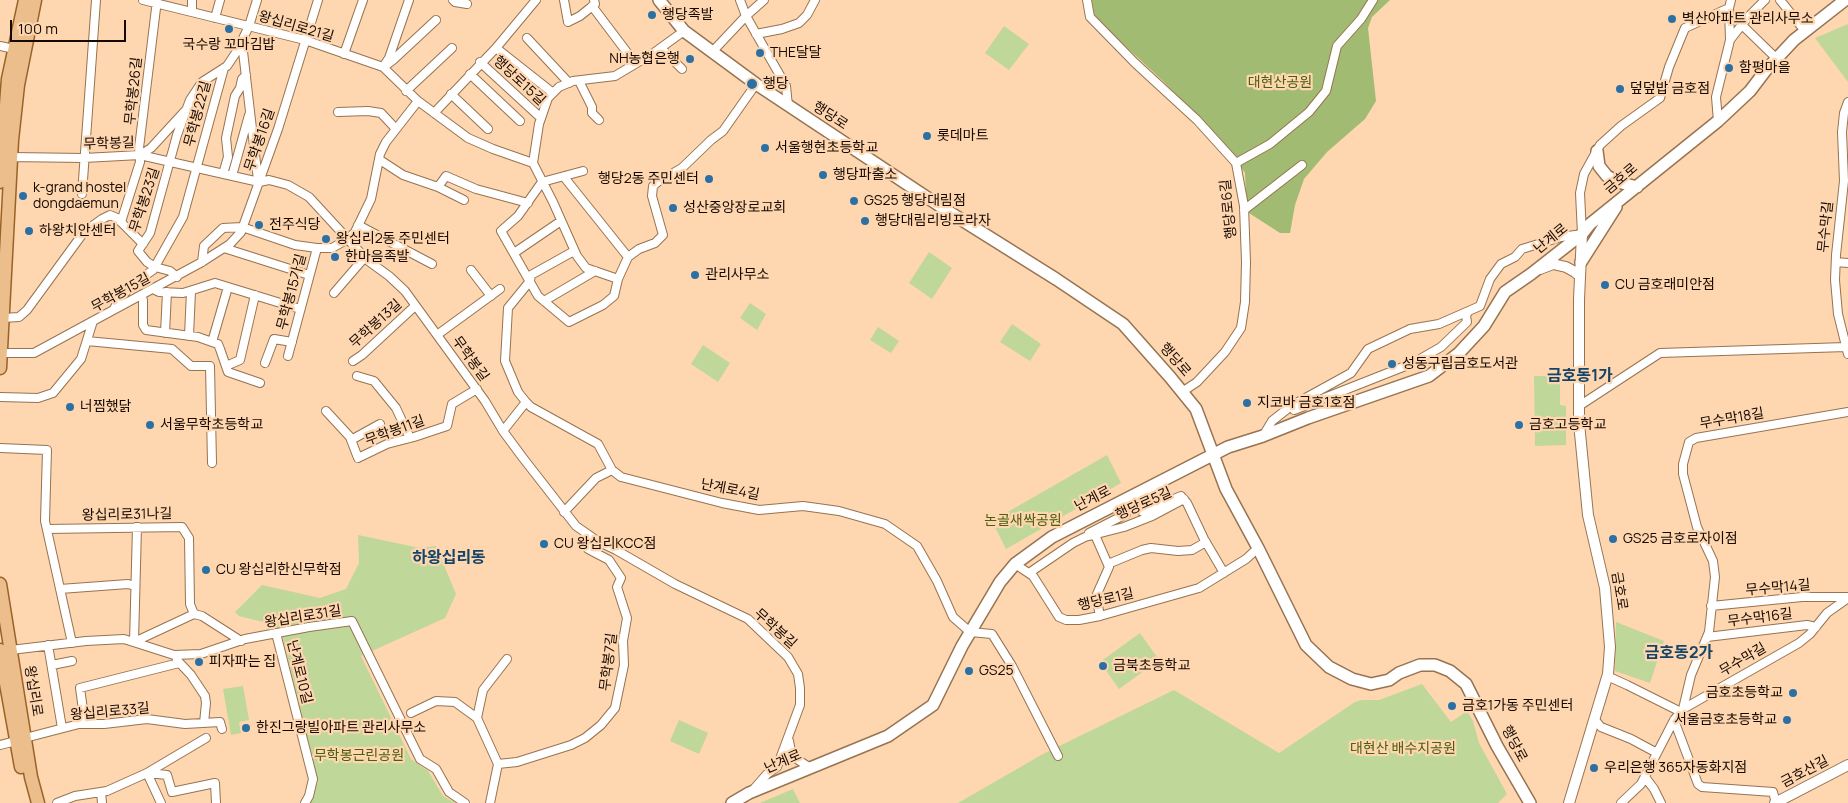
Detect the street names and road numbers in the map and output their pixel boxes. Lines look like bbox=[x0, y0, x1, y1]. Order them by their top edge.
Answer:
street label: 왕십리로21길 bbox=[256, 8, 336, 46]
street label: 행당로15길 bbox=[489, 53, 549, 109]
street label: 무학봉26길 bbox=[122, 56, 146, 126]
street label: 무학봉22길 bbox=[181, 79, 215, 149]
street label: 행당로 bbox=[809, 98, 851, 134]
street label: 무학봉16길 bbox=[241, 106, 279, 174]
street label: 무학봉길 bbox=[83, 135, 135, 153]
street label: 금호로 bbox=[1601, 160, 1641, 198]
street label: 무학봉23길 bbox=[127, 165, 163, 235]
street label: 행당로6길 bbox=[1217, 178, 1241, 240]
street label: 무수막길 bbox=[1815, 201, 1837, 253]
street label: 난계로 bbox=[1531, 220, 1571, 258]
street label: 무학봉15가길 bbox=[274, 252, 310, 332]
street label: 무학봉15길 bbox=[88, 270, 154, 316]
street label: 무학봉13길 bbox=[346, 296, 406, 352]
street label: 무학봉길 bbox=[448, 333, 492, 385]
street label: 행당로 bbox=[1156, 340, 1194, 380]
street label: 무수막18길 bbox=[1698, 405, 1766, 433]
street label: 무학봉11길 bbox=[363, 412, 427, 450]
street label: 난계로4길 bbox=[699, 476, 761, 504]
street label: 난계로 bbox=[1072, 483, 1114, 515]
street label: 행당로5길 bbox=[1113, 484, 1175, 524]
street label: 왕십리로31나길 bbox=[82, 506, 172, 524]
street label: 금호로 bbox=[1608, 571, 1630, 611]
street label: 무수막14길 bbox=[1745, 577, 1811, 599]
street label: 행당로1길 bbox=[1076, 585, 1136, 615]
street label: 왕십리로31길 bbox=[263, 603, 343, 631]
street label: 무학봉길 bbox=[750, 606, 800, 652]
street label: 무수막16길 bbox=[1726, 606, 1794, 630]
street label: 무학봉7길 bbox=[597, 632, 621, 692]
street label: 난계로10길 bbox=[283, 638, 315, 706]
street label: 무수막길 bbox=[1716, 640, 1770, 680]
street label: 왕십리로 bbox=[21, 664, 45, 718]
street label: 왕십리로33길 bbox=[69, 700, 151, 724]
street label: 행당로 bbox=[1498, 723, 1530, 765]
street label: 난계로 bbox=[762, 747, 804, 777]
street label: 금호산길 bbox=[1778, 752, 1832, 792]

